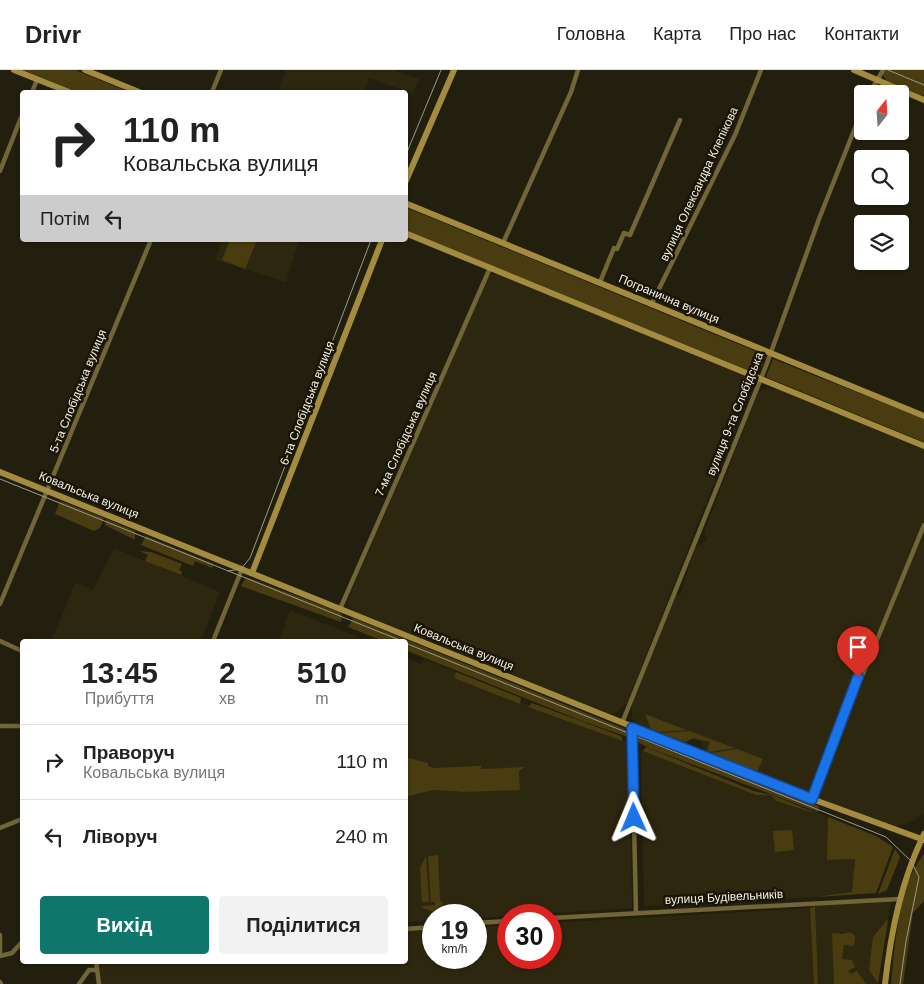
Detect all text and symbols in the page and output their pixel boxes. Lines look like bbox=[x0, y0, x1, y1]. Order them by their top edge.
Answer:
text: Drivr bbox=[25, 21, 81, 48]
text: Головна bbox=[557, 24, 625, 44]
text: Карта bbox=[653, 24, 701, 44]
text: Про нас bbox=[729, 24, 796, 44]
text: Контакти bbox=[824, 24, 899, 44]
north arrow bbox=[854, 85, 909, 140]
map controls bbox=[854, 85, 909, 270]
street label: вулиця Олександра Клепікова bbox=[657, 104, 741, 263]
icon: right bbox=[40, 110, 105, 175]
text: 110 m bbox=[123, 110, 220, 149]
button: search bbox=[854, 150, 909, 205]
text: Ковальська вулиця bbox=[123, 151, 318, 176]
icon: left bbox=[100, 205, 128, 233]
text: Потім bbox=[40, 208, 90, 229]
button: layers bbox=[854, 215, 909, 270]
street label: Погранична вулиця bbox=[616, 271, 722, 327]
street label: 5-та Слобідська вулиця bbox=[47, 327, 109, 455]
street label: 6-та Слобідська вулиця bbox=[277, 339, 337, 467]
street label: вулиця 9-та Слобідська bbox=[704, 350, 766, 478]
street label: 7-ма Слобідська вулиця bbox=[372, 370, 440, 498]
street label: Ковальська вулиця bbox=[37, 469, 141, 521]
street label: Ковальська вулиця bbox=[412, 621, 516, 673]
pin bbox=[837, 626, 879, 677]
icon: arrive bbox=[844, 633, 872, 661]
text: 13:45 bbox=[81, 656, 158, 689]
text: 2 bbox=[219, 656, 236, 689]
text: 510 bbox=[297, 656, 347, 689]
text: Прибуття bbox=[85, 690, 154, 707]
text: хв bbox=[219, 690, 236, 707]
text: m bbox=[315, 690, 328, 707]
text: Праворуч bbox=[83, 742, 175, 763]
icon: right bbox=[40, 748, 68, 776]
text: 110 m bbox=[337, 751, 388, 772]
text: Ковальська вулиця bbox=[83, 764, 225, 781]
position arrow bbox=[607, 791, 659, 843]
icon: left bbox=[40, 823, 68, 851]
text: Ліворуч bbox=[83, 826, 158, 847]
text: 240 m bbox=[335, 826, 388, 847]
street label: вулиця Будівельників bbox=[664, 887, 784, 907]
button: Вихід bbox=[40, 896, 209, 954]
button: Поділитися bbox=[219, 896, 388, 954]
speed limit sign: 30 bbox=[497, 904, 562, 969]
text: 19 bbox=[441, 916, 468, 944]
text: km/h bbox=[441, 942, 468, 956]

